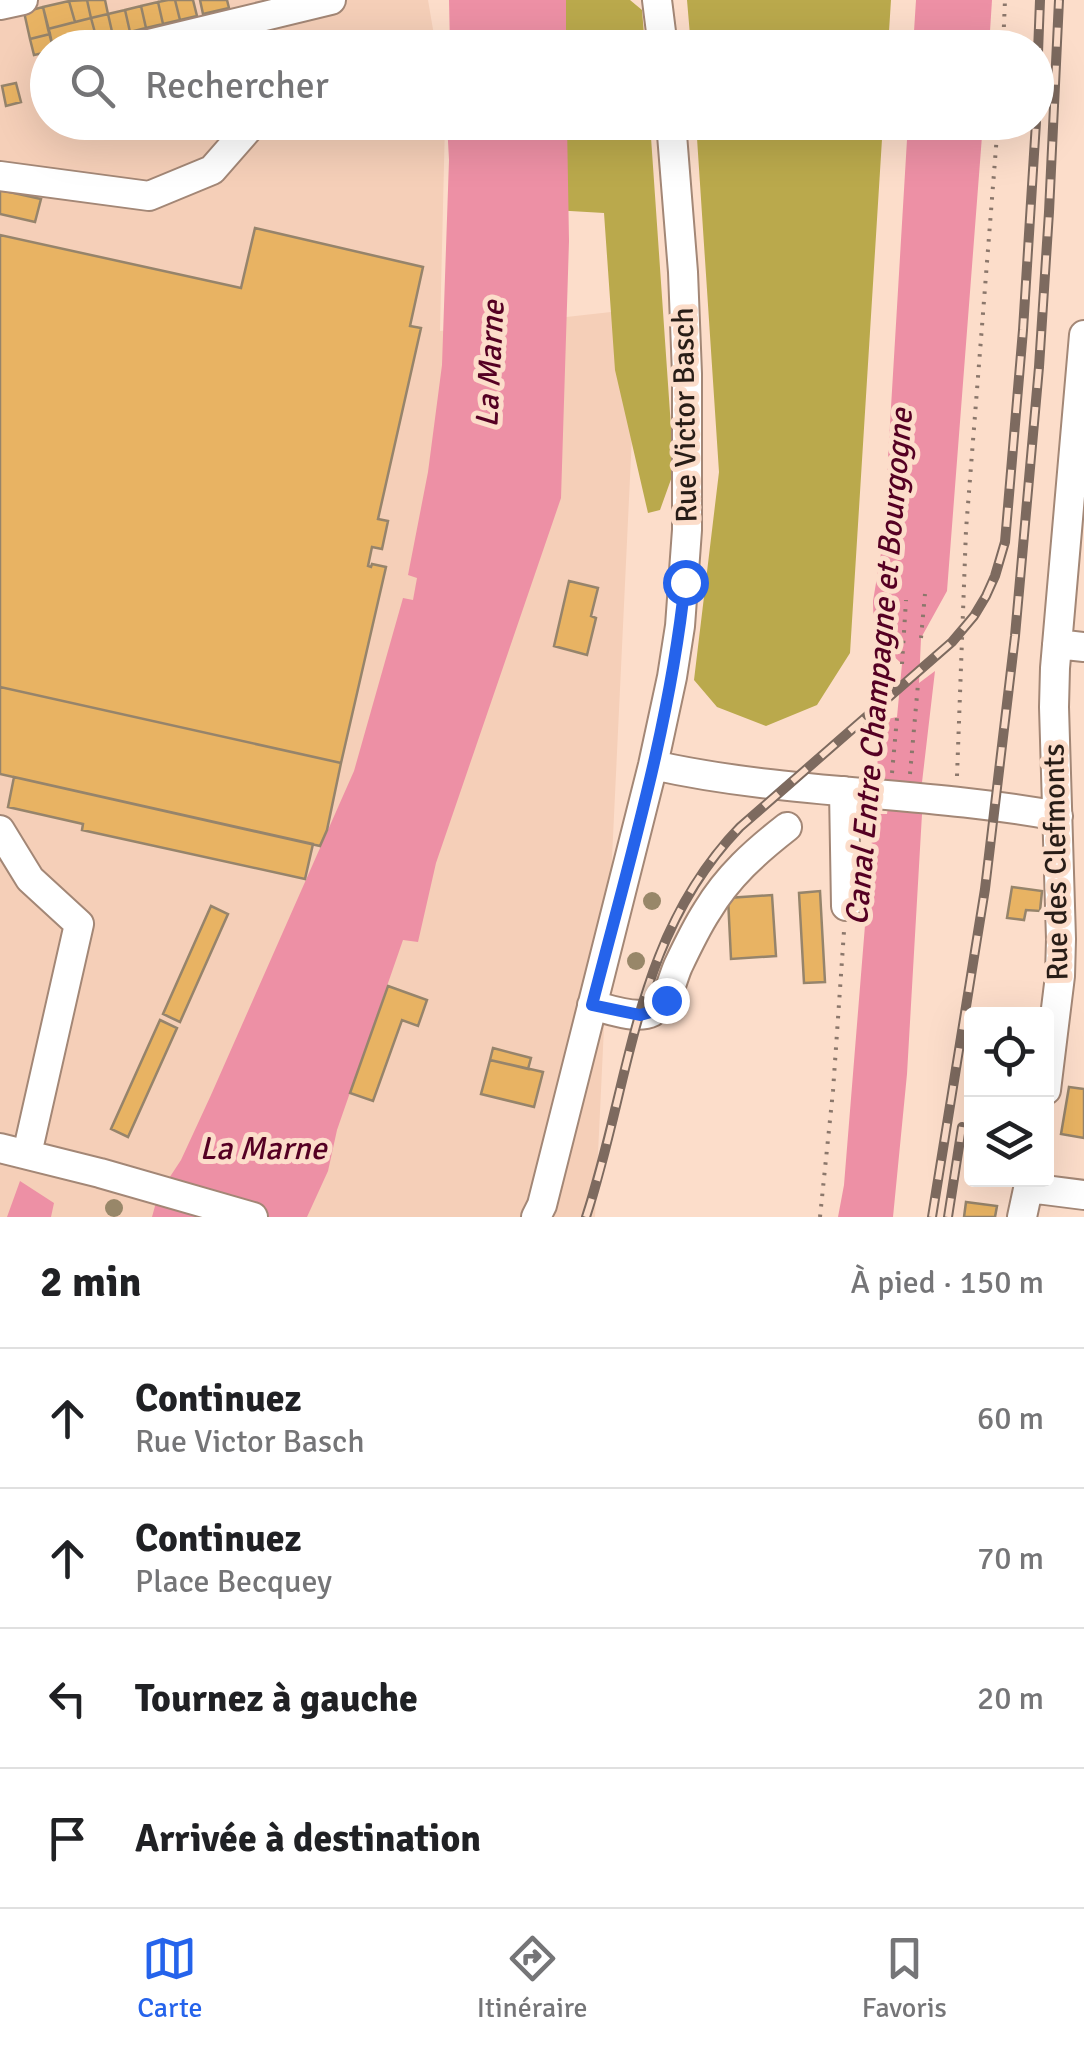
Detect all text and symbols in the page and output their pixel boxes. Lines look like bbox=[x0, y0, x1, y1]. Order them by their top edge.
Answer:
search box bbox=[30, 30, 1054, 140]
icon: search bbox=[65, 58, 120, 113]
text: Rechercher bbox=[145, 62, 329, 109]
water label: La Marne bbox=[467, 298, 513, 428]
street label: Rue Victor Basch bbox=[665, 307, 705, 523]
water label: Canal Entre Champagne et Bourgogne bbox=[837, 405, 921, 927]
route start bbox=[663, 560, 709, 606]
street label: Rue des Clefmonts bbox=[1035, 743, 1077, 981]
route end bbox=[644, 978, 690, 1024]
map controls bbox=[964, 1007, 1054, 1187]
button: locate bbox=[964, 1007, 1054, 1097]
button: layers bbox=[964, 1097, 1054, 1187]
water label: La Marne bbox=[200, 1129, 328, 1168]
text: 2 min bbox=[40, 1257, 141, 1308]
text: À pied · 150 m bbox=[851, 1263, 1044, 1302]
text: Continuez bbox=[135, 1375, 302, 1422]
icon: ahead bbox=[40, 1391, 95, 1446]
text: 60 m bbox=[977, 1399, 1044, 1438]
text: Rue Victor Basch bbox=[135, 1422, 365, 1461]
text: Continuez bbox=[135, 1515, 302, 1562]
icon: ahead bbox=[40, 1531, 95, 1586]
text: 70 m bbox=[977, 1539, 1044, 1578]
text: Place Becquey bbox=[135, 1562, 332, 1601]
icon: left bbox=[40, 1671, 95, 1726]
text: Tournez à gauche bbox=[135, 1675, 418, 1722]
text: 20 m bbox=[977, 1679, 1044, 1718]
icon: arrive bbox=[40, 1811, 95, 1866]
text: Arrivée à destination bbox=[135, 1815, 481, 1862]
tab: Carte bbox=[137, 1931, 202, 2025]
tab: Itinéraire bbox=[477, 1931, 588, 2025]
tab: Favoris bbox=[862, 1931, 947, 2025]

